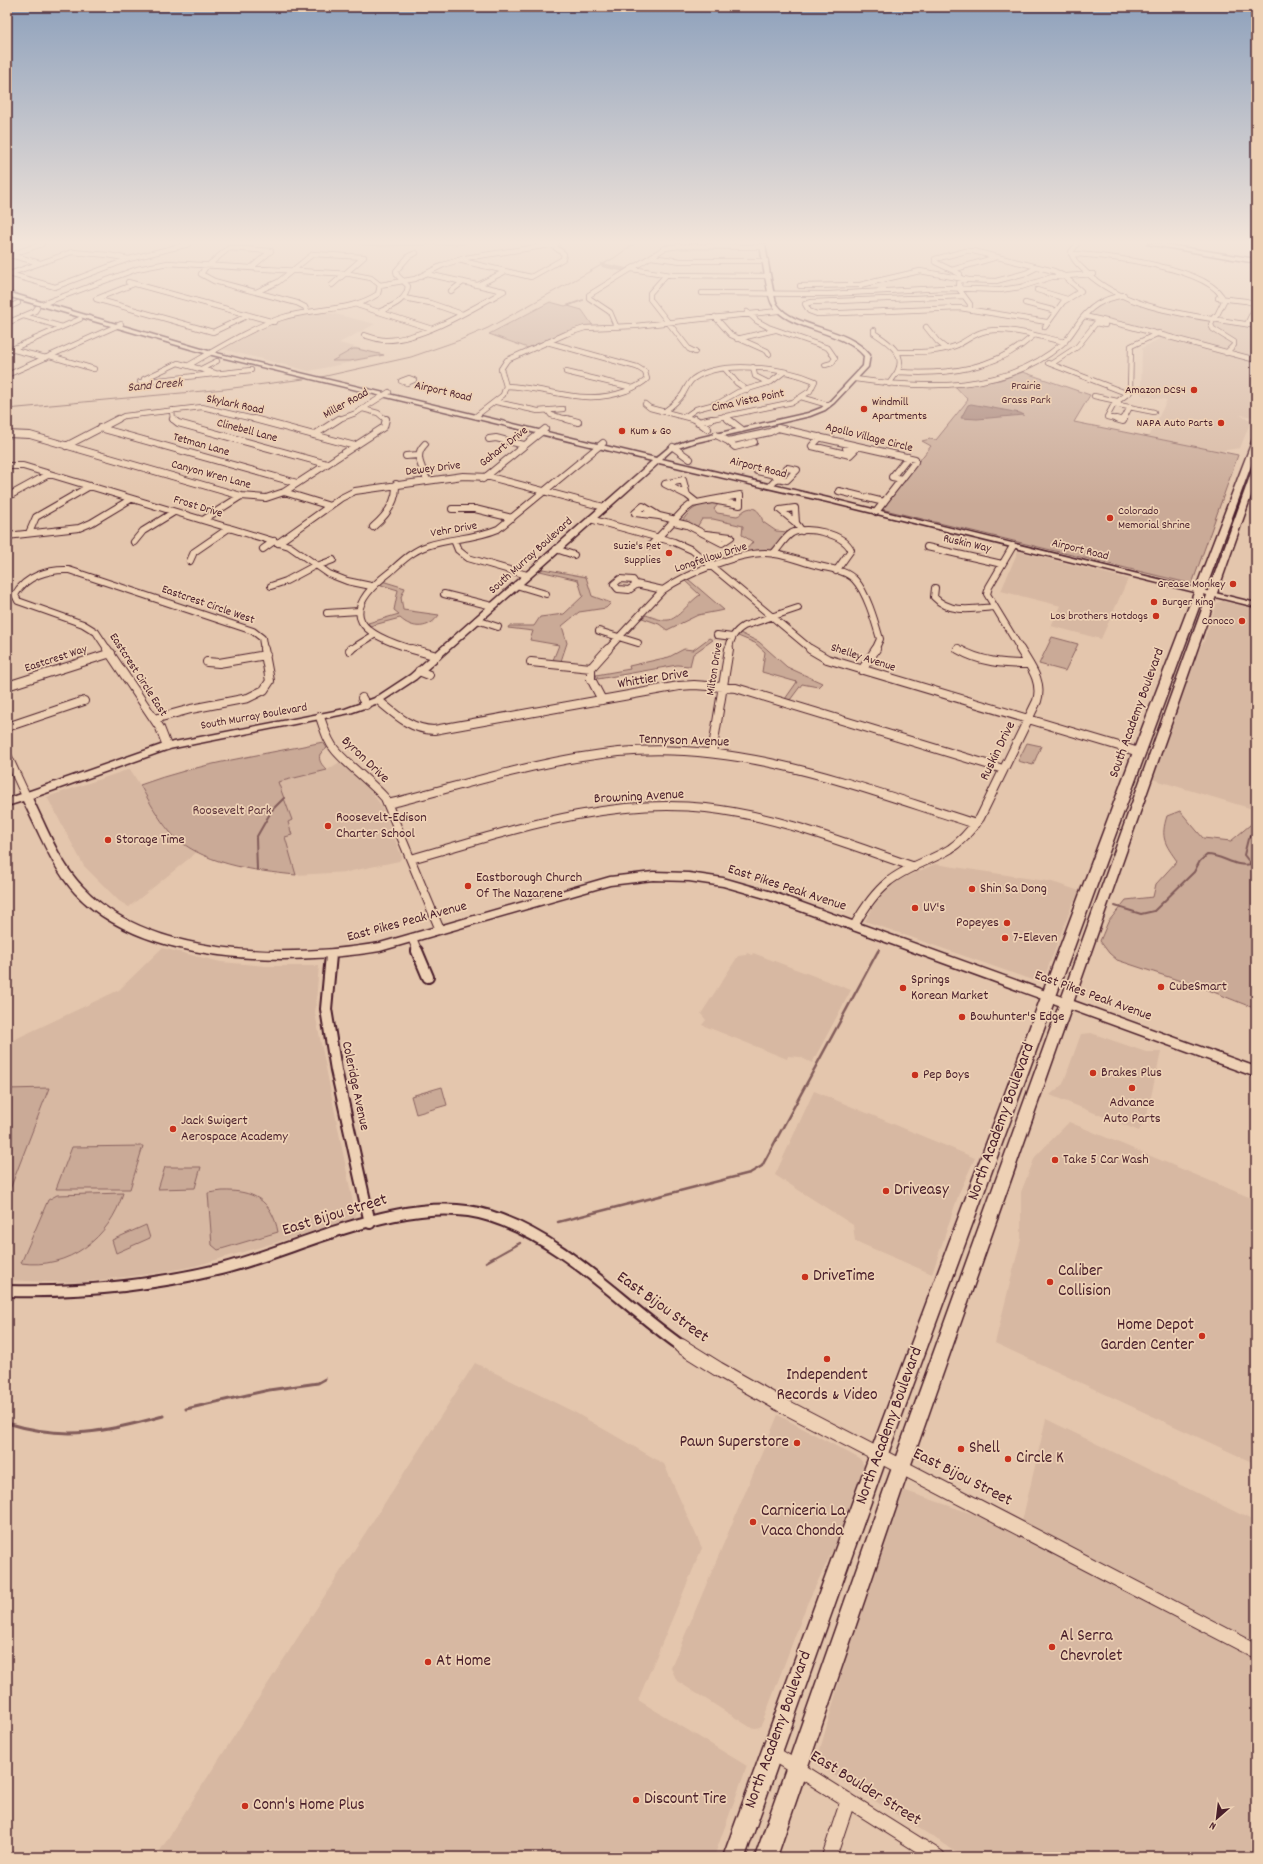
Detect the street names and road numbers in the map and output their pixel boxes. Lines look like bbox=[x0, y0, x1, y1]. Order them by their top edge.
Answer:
street label: Airport Road bbox=[413, 377, 473, 407]
street label: Miller Road bbox=[320, 384, 372, 424]
street label: Cima Vista Point bbox=[710, 385, 786, 417]
street label: Skylark Road bbox=[205, 391, 265, 419]
street label: Clinebell Lane bbox=[215, 415, 279, 447]
street label: Apollo Village Circle bbox=[824, 419, 914, 457]
street label: Gahart Drive bbox=[476, 423, 532, 471]
street label: Tetman Lane bbox=[171, 429, 231, 461]
street label: Airport Road bbox=[728, 453, 788, 483]
street label: Canyon Wren Lane bbox=[169, 456, 253, 494]
street label: Dewey Drive bbox=[405, 457, 461, 481]
street label: Frost Drive bbox=[171, 491, 225, 523]
street label: South Murray Boulevard bbox=[485, 514, 577, 598]
street label: Vehr Drive bbox=[429, 518, 479, 542]
street label: Ruskin Way bbox=[941, 530, 994, 558]
street label: Airport Road bbox=[1050, 535, 1110, 565]
street label: Longfellow Drive bbox=[673, 538, 749, 578]
street label: Eastcrest Circle West bbox=[159, 581, 257, 629]
street label: Eastcrest Circle East bbox=[105, 630, 172, 720]
street label: Shelley Avenue bbox=[828, 639, 898, 677]
street label: Eastcrest Way bbox=[23, 641, 90, 677]
street label: Milton Drive bbox=[702, 641, 728, 697]
street label: South Academy Boulevard bbox=[1104, 645, 1170, 781]
street label: Whittier Drive bbox=[616, 664, 690, 694]
street label: South Murray Boulevard bbox=[199, 699, 309, 735]
street label: Ruskin Drive bbox=[975, 718, 1021, 784]
street label: Tennyson Avenue bbox=[638, 729, 730, 753]
street label: Byron Drive bbox=[336, 732, 394, 788]
street label: Browning Avenue bbox=[593, 785, 685, 809]
street label: East Pikes Peak Avenue bbox=[725, 859, 849, 917]
street label: East Pikes Peak Avenue bbox=[345, 896, 469, 948]
street label: East Pikes Peak Avenue bbox=[1032, 965, 1154, 1027]
street label: Coleridge Avenue bbox=[336, 1040, 374, 1132]
street label: North Academy Boulevard bbox=[962, 1040, 1042, 1204]
street label: East Bijou Street bbox=[279, 1189, 391, 1243]
street label: East Bijou Street bbox=[611, 1266, 713, 1350]
street label: North Academy Boulevard bbox=[850, 1344, 930, 1508]
street label: East Bijou Street bbox=[908, 1443, 1016, 1513]
street label: North Academy Boulevard bbox=[739, 1648, 819, 1812]
street label: East Boulder Street bbox=[805, 1745, 925, 1833]

